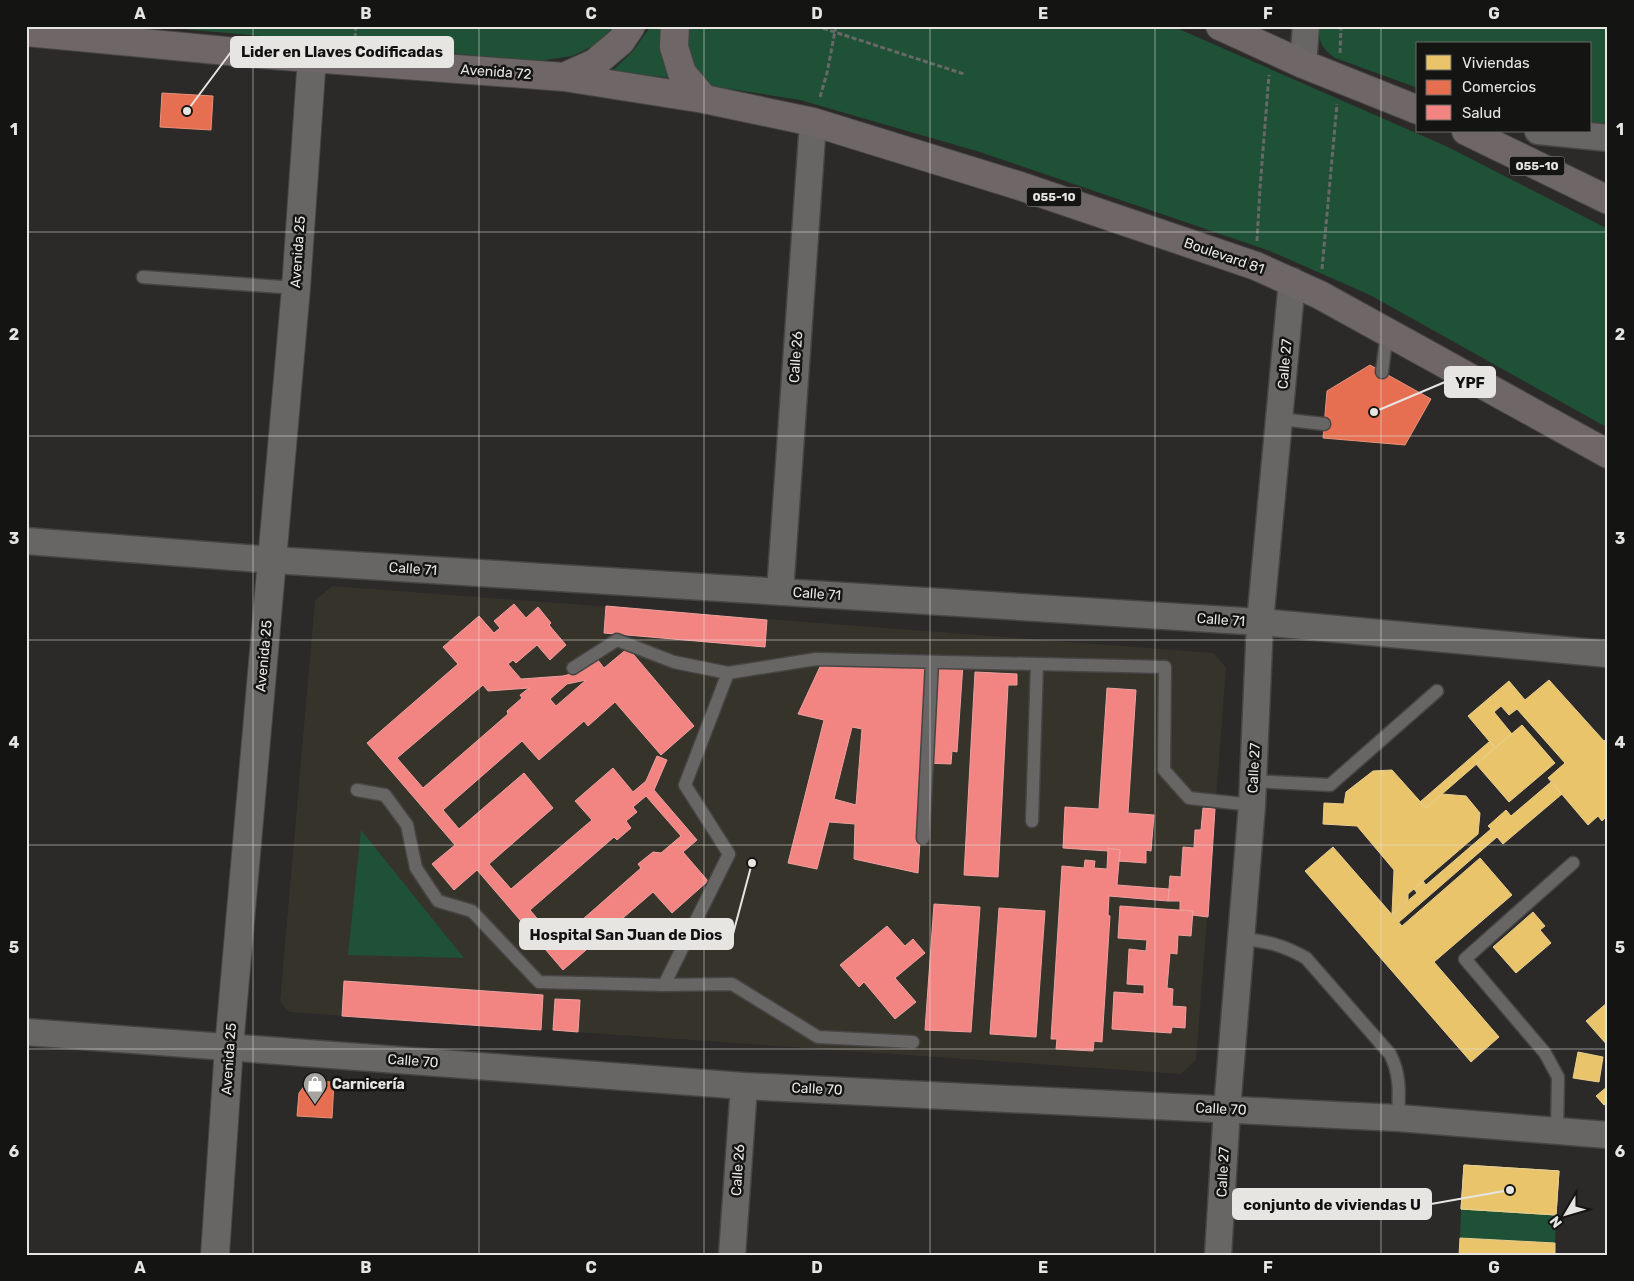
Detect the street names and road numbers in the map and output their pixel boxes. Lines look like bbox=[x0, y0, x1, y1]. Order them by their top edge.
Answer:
street label: Avenida 72 bbox=[460, 61, 532, 83]
road number: 055-10 bbox=[1510, 157, 1564, 176]
road number: 055-10 bbox=[1026, 188, 1082, 206]
street label: Avenida 25 bbox=[287, 215, 309, 289]
street label: Boulevard 81 bbox=[1182, 234, 1266, 278]
street label: Calle 26 bbox=[786, 331, 806, 383]
street label: Calle 27 bbox=[1274, 338, 1296, 390]
street label: Calle 71 bbox=[388, 559, 438, 579]
street label: Calle 71 bbox=[792, 584, 842, 604]
street label: Calle 71 bbox=[1196, 610, 1246, 630]
street label: Avenida 25 bbox=[252, 619, 276, 693]
street label: Calle 27 bbox=[1244, 742, 1264, 794]
street label: Avenida 25 bbox=[218, 1022, 240, 1096]
street label: Calle 70 bbox=[387, 1051, 439, 1071]
street label: Calle 70 bbox=[791, 1079, 843, 1099]
street label: Calle 70 bbox=[1195, 1099, 1247, 1119]
street label: Calle 26 bbox=[728, 1144, 748, 1196]
street label: Calle 27 bbox=[1213, 1146, 1233, 1198]

